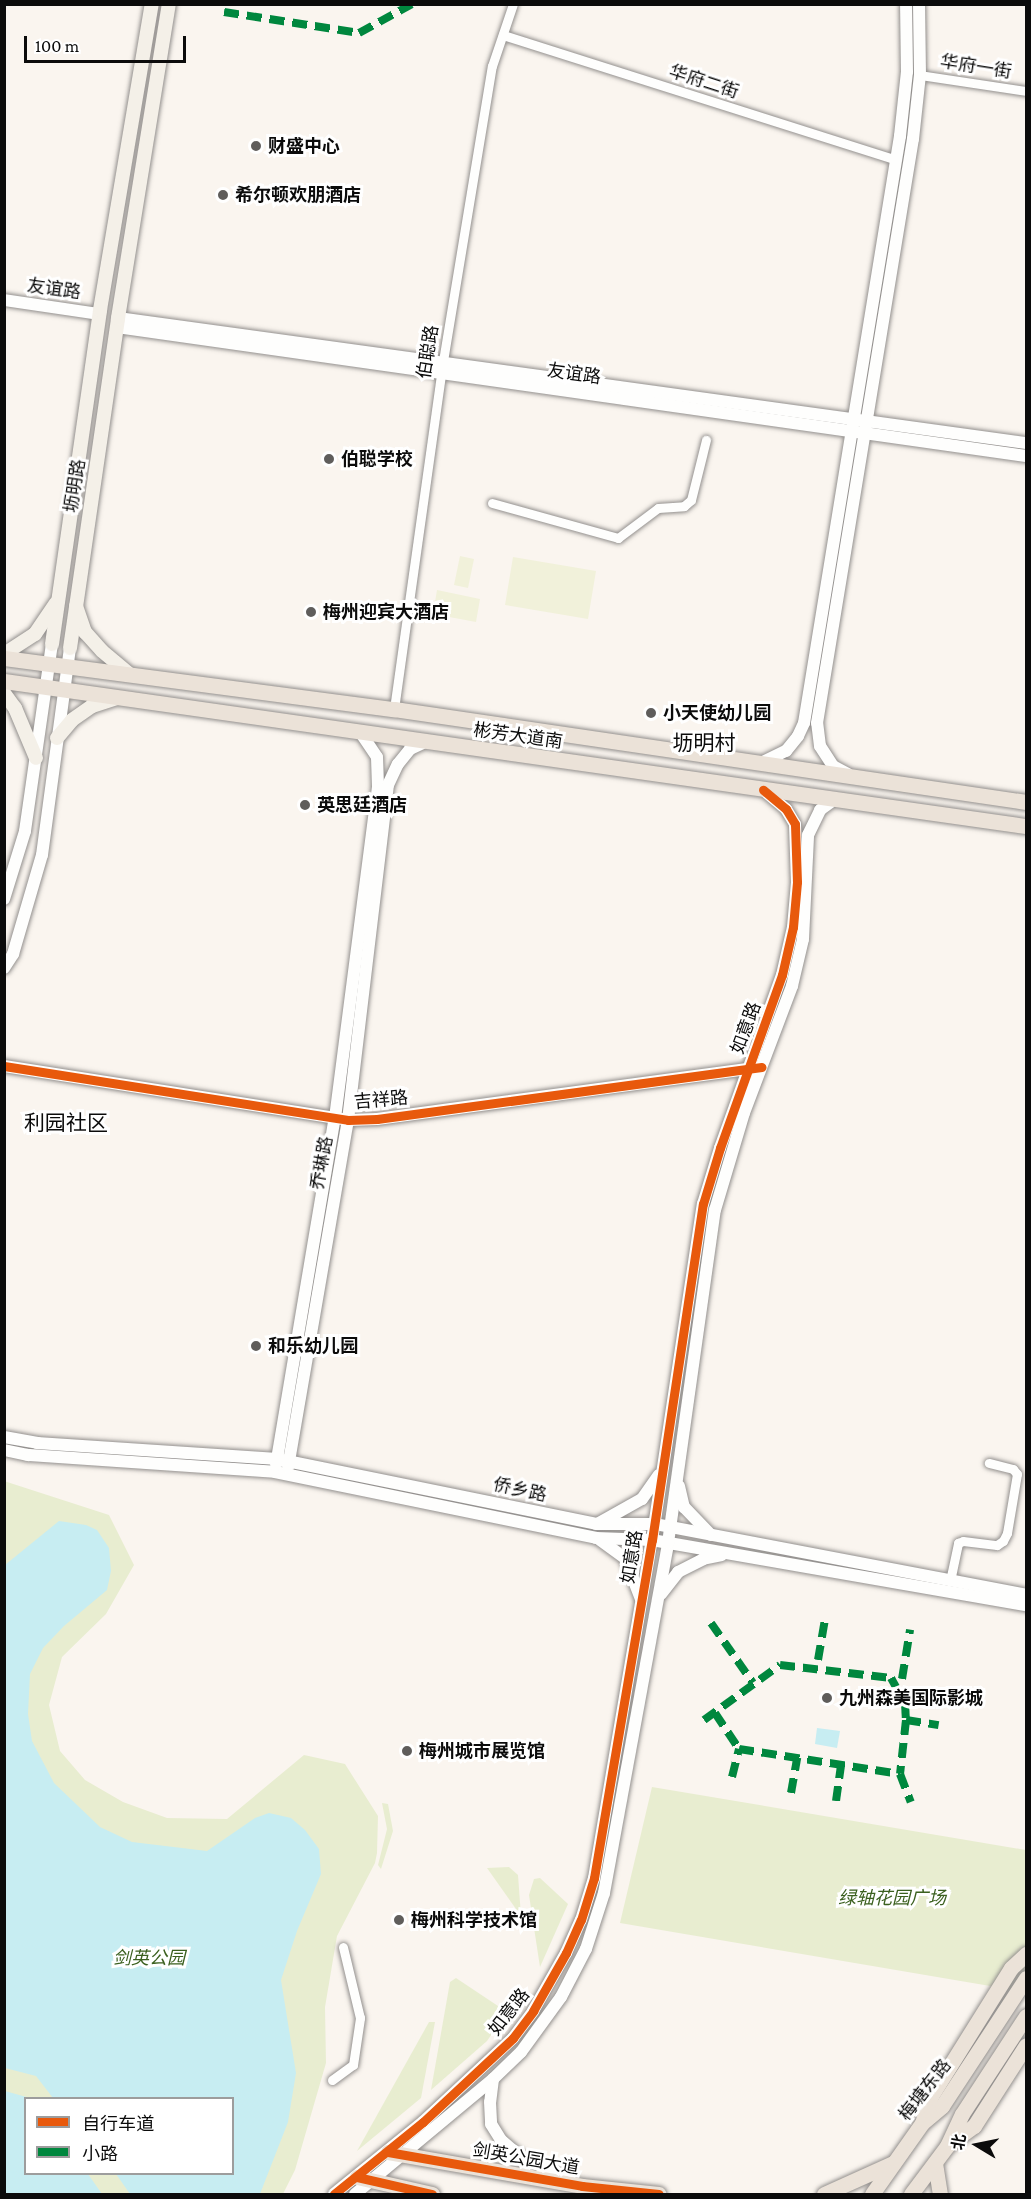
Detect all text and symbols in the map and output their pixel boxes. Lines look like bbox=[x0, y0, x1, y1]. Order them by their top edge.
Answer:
scale bar bbox=[27, 24, 189, 62]
text: 100 m bbox=[35, 36, 79, 56]
street label: 华府一街 bbox=[939, 51, 1013, 83]
street label: 华府二街 bbox=[666, 61, 742, 103]
place label: 财盛中心 bbox=[268, 135, 340, 157]
marker: 财盛中心 bbox=[249, 139, 263, 153]
place label: 希尔顿欢朋酒店 bbox=[235, 184, 361, 206]
marker: 希尔顿欢朋酒店 bbox=[216, 188, 230, 202]
street label: 友谊路 bbox=[26, 275, 82, 303]
street label: 伯聪路 bbox=[413, 324, 443, 380]
street label: 友谊路 bbox=[546, 360, 602, 388]
place label: 伯聪学校 bbox=[341, 448, 413, 470]
marker: 伯聪学校 bbox=[322, 452, 336, 466]
street label: 坜明路 bbox=[60, 458, 90, 514]
place label: 梅州迎宾大酒店 bbox=[323, 601, 449, 623]
marker: 梅州迎宾大酒店 bbox=[304, 605, 318, 619]
place label: 小天使幼儿园 bbox=[663, 702, 771, 724]
marker: 小天使幼儿园 bbox=[644, 706, 658, 720]
street label: 彬芳大道南 bbox=[472, 719, 564, 753]
district label: 坜明村 bbox=[673, 730, 735, 756]
place label: 英思廷酒店 bbox=[317, 794, 407, 816]
marker: 英思廷酒店 bbox=[298, 798, 312, 812]
street label: 如意路 bbox=[727, 999, 765, 1057]
street label: 吉祥路 bbox=[353, 1087, 409, 1113]
district label: 利园社区 bbox=[24, 1110, 108, 1136]
street label: 乔琳路 bbox=[307, 1135, 337, 1191]
place label: 和乐幼儿园 bbox=[268, 1335, 358, 1357]
marker: 和乐幼儿园 bbox=[249, 1339, 263, 1353]
street label: 侨乡路 bbox=[491, 1474, 549, 1506]
street label: 如意路 bbox=[617, 1529, 647, 1585]
place label: 九州森美国际影城 bbox=[839, 1687, 983, 1709]
marker: 九州森美国际影城 bbox=[820, 1691, 834, 1705]
place label: 梅州城市展览馆 bbox=[419, 1740, 545, 1762]
marker: 梅州城市展览馆 bbox=[400, 1744, 414, 1758]
park label: 绿轴花园广场 bbox=[838, 1887, 946, 1909]
place label: 梅州科学技术馆 bbox=[411, 1909, 537, 1931]
marker: 梅州科学技术馆 bbox=[392, 1913, 406, 1927]
park label: 剑英公园 bbox=[113, 1947, 185, 1969]
street label: 如意路 bbox=[484, 1984, 534, 2040]
street label: 梅塘东路 bbox=[894, 2055, 956, 2125]
legend bbox=[24, 2097, 234, 2175]
text: 自行车道 bbox=[82, 2114, 154, 2134]
north arrow bbox=[947, 2115, 1007, 2175]
text: 北 bbox=[949, 2132, 969, 2151]
street label: 剑英公园大道 bbox=[471, 2139, 581, 2179]
text: 小路 bbox=[82, 2144, 118, 2164]

